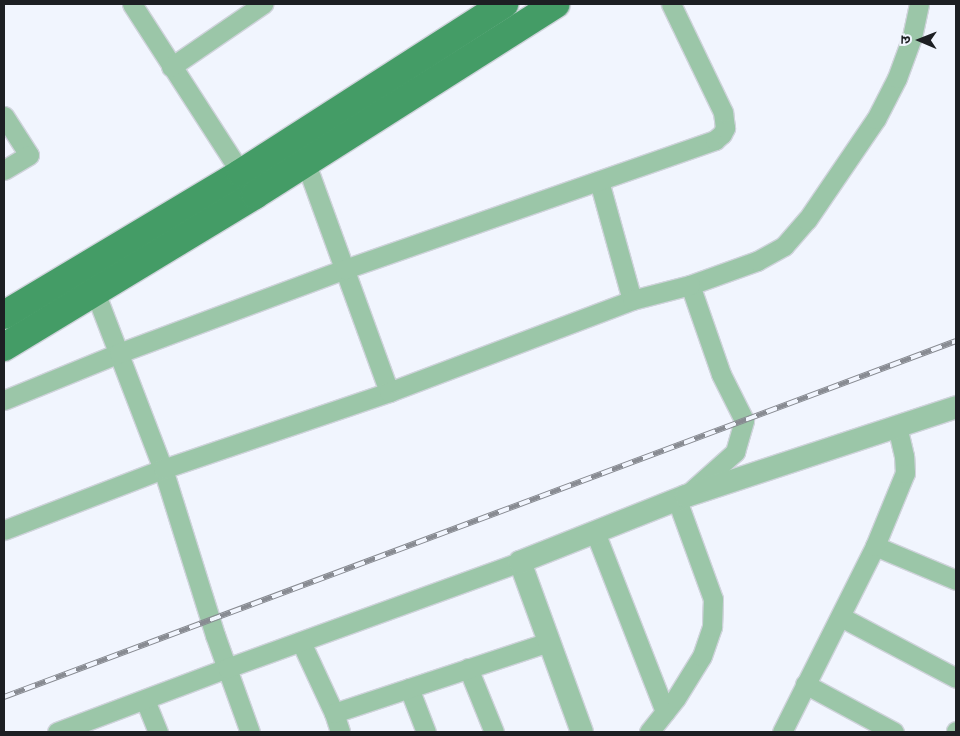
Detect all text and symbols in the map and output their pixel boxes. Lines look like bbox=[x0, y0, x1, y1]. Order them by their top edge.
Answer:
north arrow bbox=[895, 15, 945, 65]
text: उ bbox=[896, 35, 913, 44]

